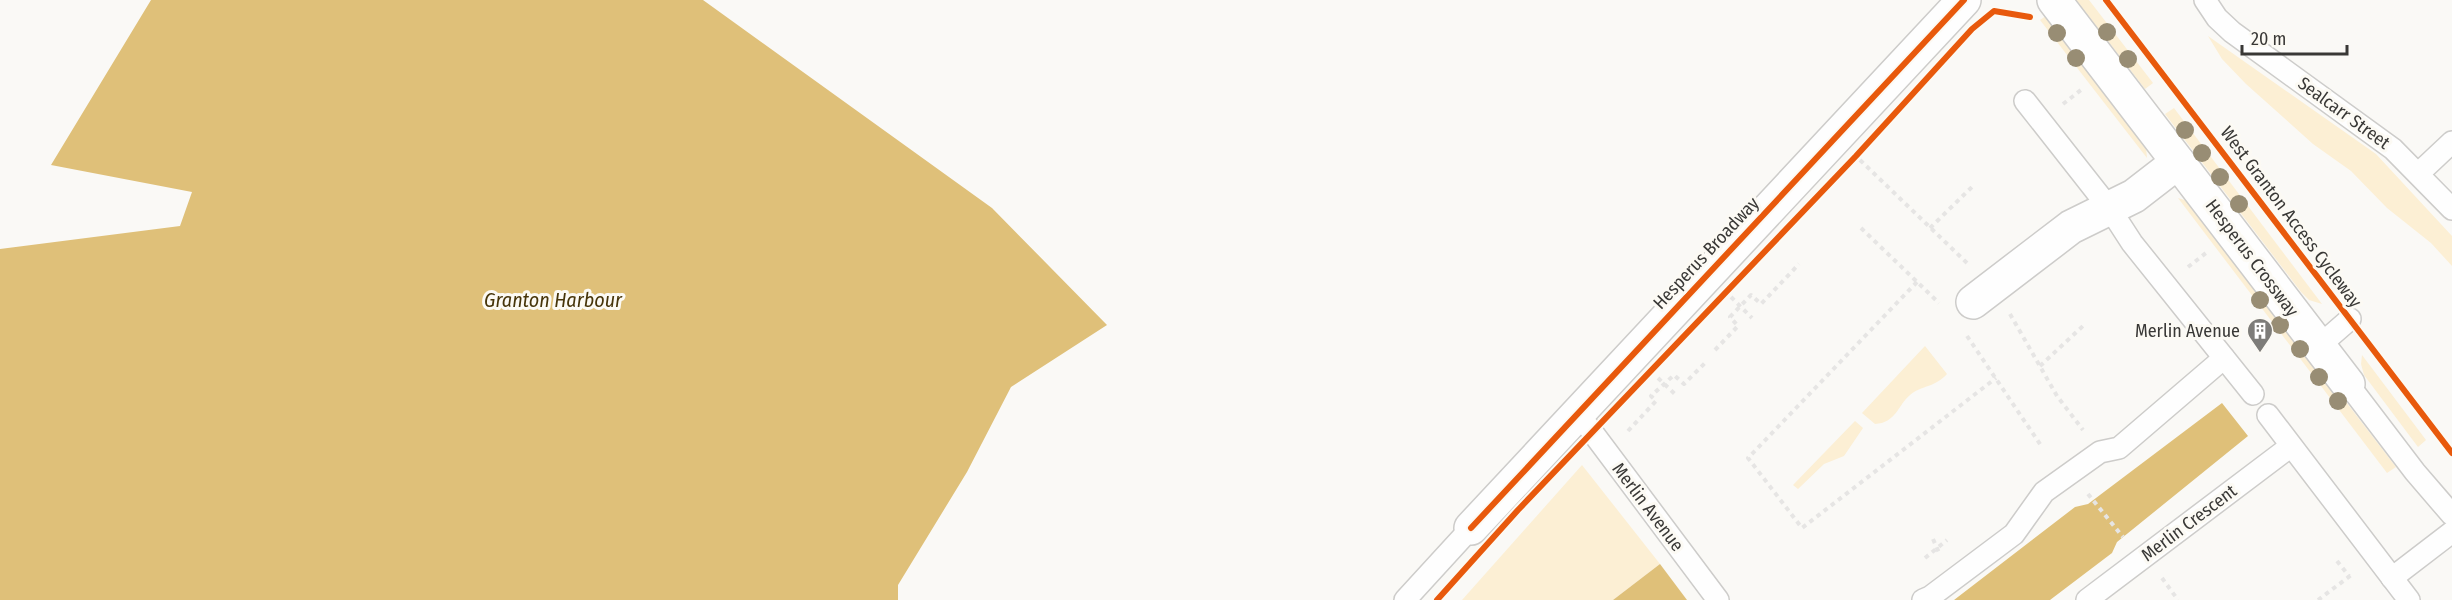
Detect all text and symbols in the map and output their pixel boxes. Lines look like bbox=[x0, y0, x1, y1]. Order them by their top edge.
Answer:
scale bar bbox=[2242, 18, 2347, 56]
text: 20 m bbox=[2251, 28, 2286, 50]
street label: Sealcarr Street bbox=[2294, 72, 2394, 154]
street label: West Granton Access Cycleway bbox=[2216, 122, 2366, 312]
street label: Hesperus Broadway bbox=[1648, 192, 1764, 314]
street label: Hesperus Crossway bbox=[2201, 195, 2303, 321]
water label: Granton Harbour bbox=[484, 288, 623, 312]
building icon: Merlin Avenue bbox=[2245, 316, 2275, 354]
place label: Merlin Avenue bbox=[2135, 320, 2240, 342]
street label: Merlin Avenue bbox=[1608, 458, 1688, 556]
street label: Merlin Crescent bbox=[2137, 480, 2241, 566]

